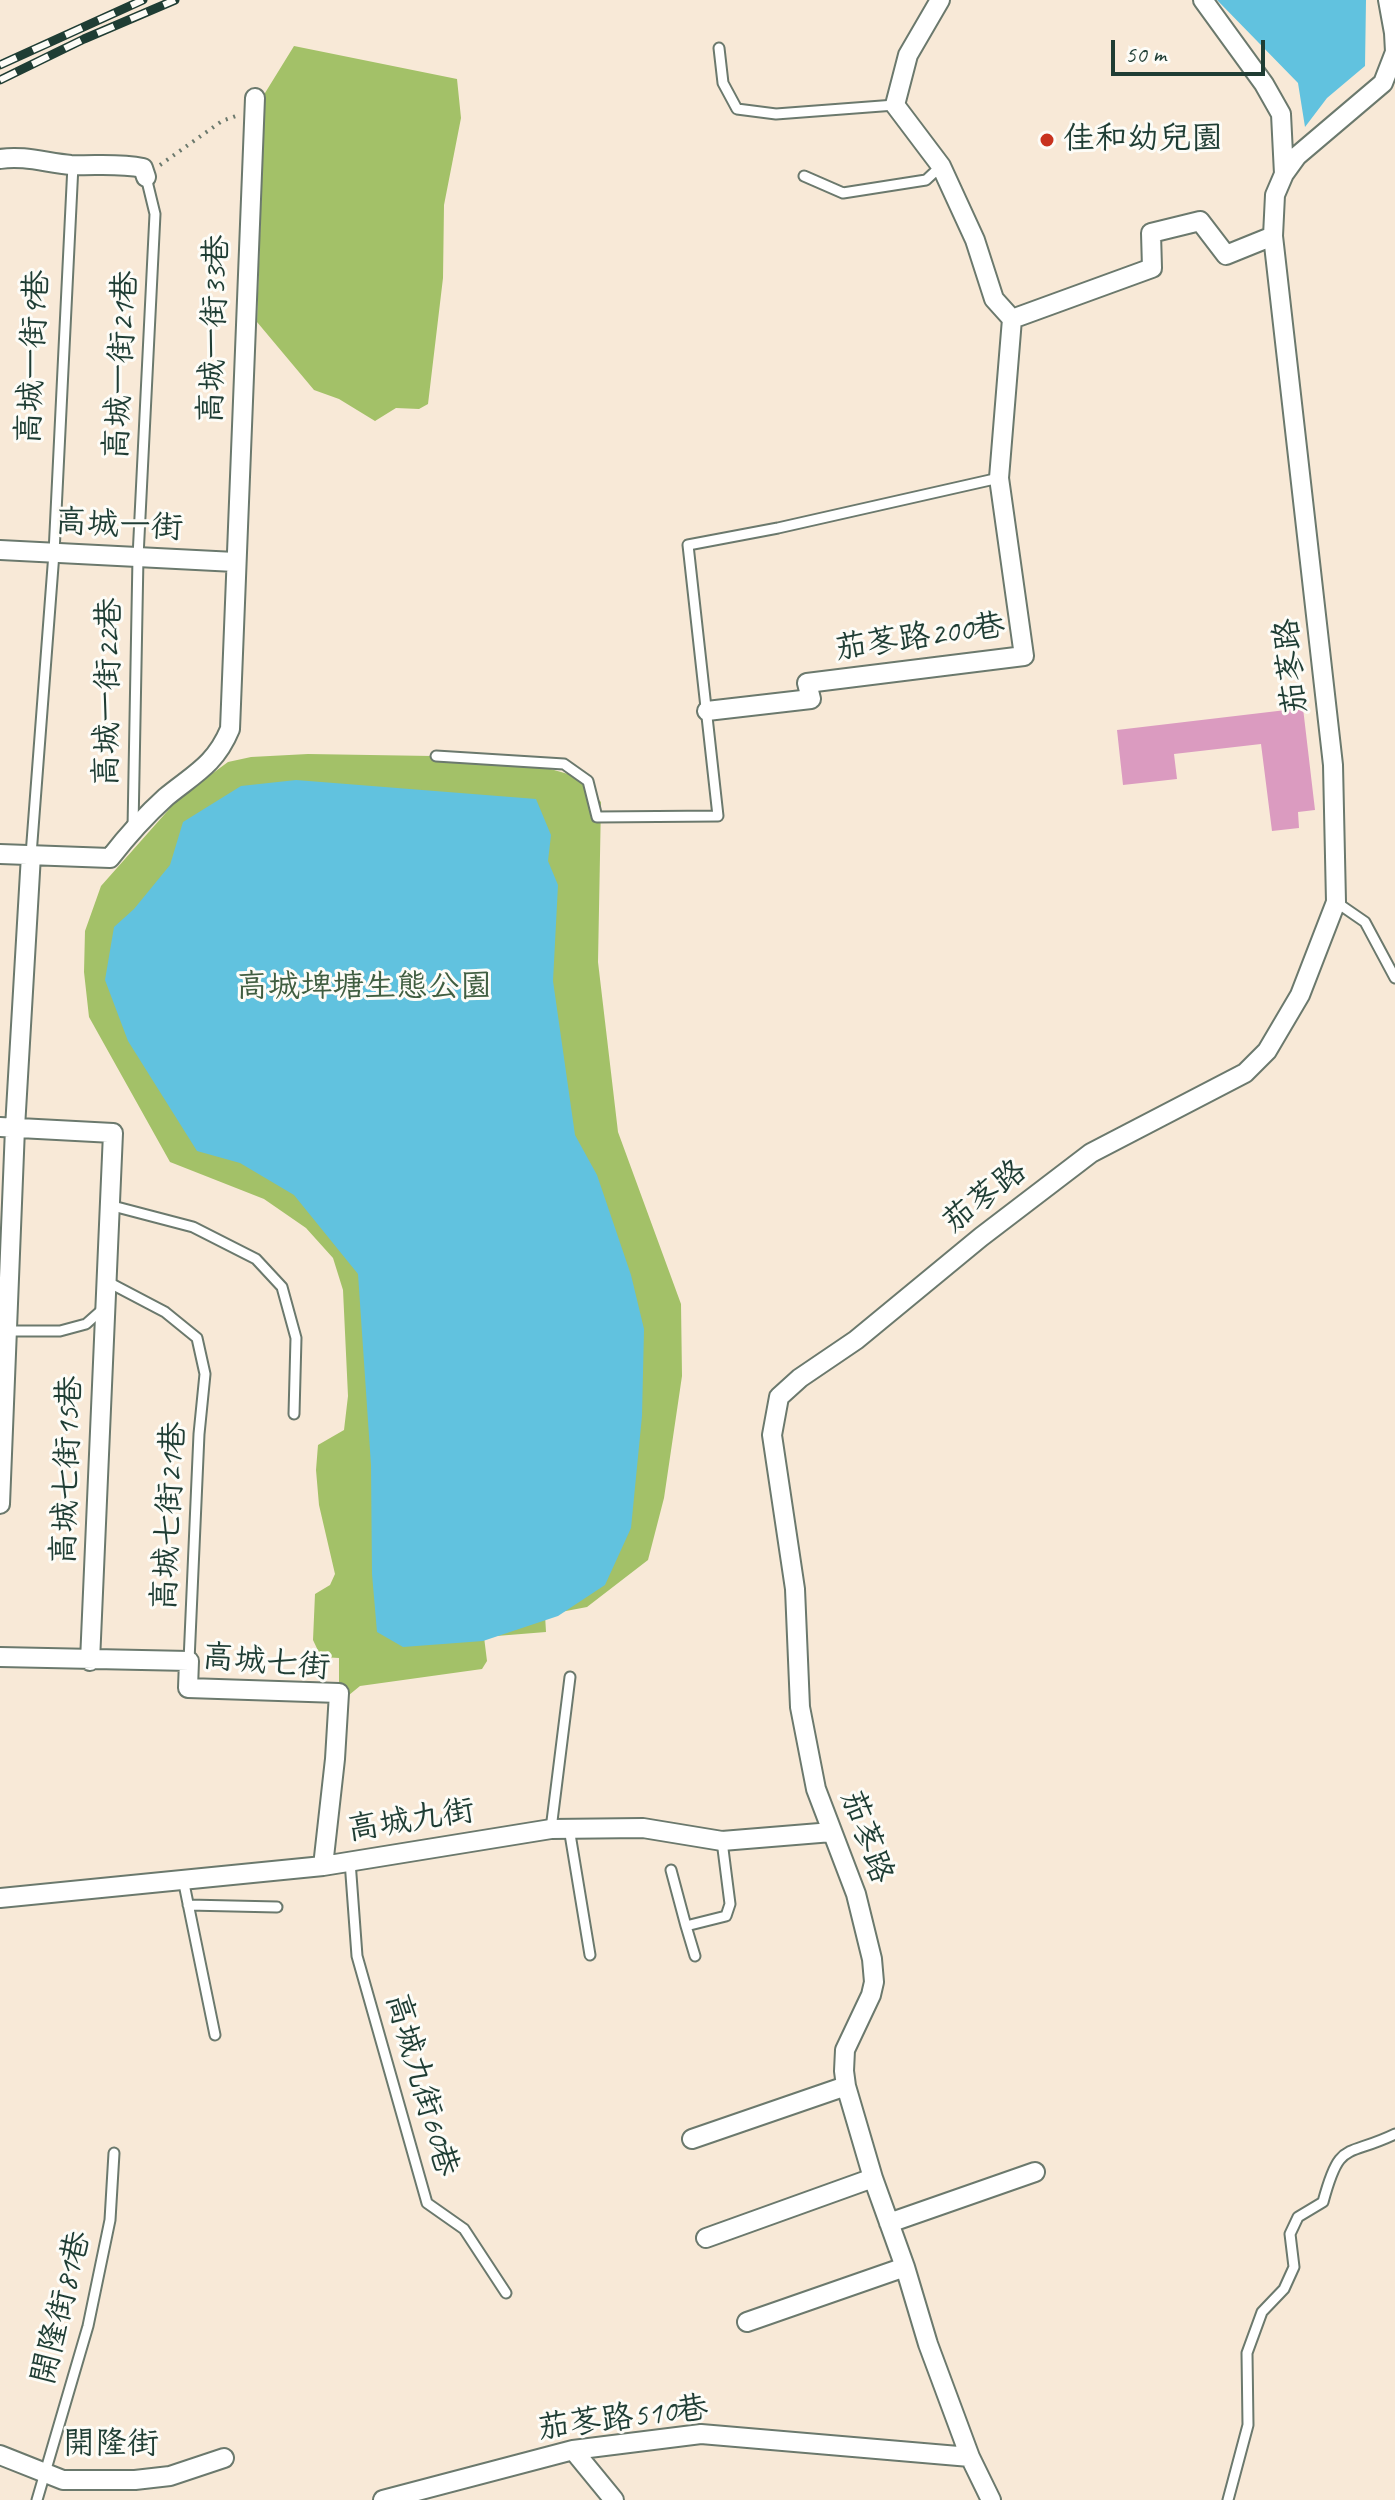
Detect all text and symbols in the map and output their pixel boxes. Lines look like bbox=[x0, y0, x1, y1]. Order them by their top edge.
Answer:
scale bar bbox=[1115, 24, 1269, 74]
text: 50 m bbox=[1125, 39, 1166, 69]
place label: 佳和幼兒園 bbox=[1063, 121, 1223, 159]
marker: 佳和幼兒園 bbox=[1038, 131, 1056, 149]
street label: 高城一街33巷 bbox=[193, 234, 237, 424]
street label: 高城一街9巷 bbox=[10, 269, 58, 445]
street label: 高城一街21巷 bbox=[98, 270, 146, 460]
street label: 高城一街 bbox=[54, 503, 184, 549]
street label: 高城一街22巷 bbox=[88, 597, 130, 787]
street label: 茄苳路200巷 bbox=[833, 607, 1007, 669]
street label: 茄苳路 bbox=[1268, 616, 1316, 716]
park label: 高城埤塘生態公園 bbox=[236, 969, 492, 1007]
street label: 茄苳路 bbox=[935, 1152, 1035, 1242]
street label: 高城七街15巷 bbox=[46, 1375, 90, 1565]
street label: 高城七街21巷 bbox=[146, 1421, 194, 1611]
street label: 高城七街 bbox=[201, 1638, 331, 1688]
street label: 茄苳路 bbox=[832, 1785, 900, 1889]
street label: 高城九街 bbox=[345, 1792, 477, 1850]
street label: 高城九街60巷 bbox=[377, 1989, 465, 2181]
street label: 開隆街81巷 bbox=[24, 2227, 100, 2389]
street label: 茄苳路510巷 bbox=[536, 2390, 710, 2448]
street label: 開隆街 bbox=[63, 2426, 159, 2464]

